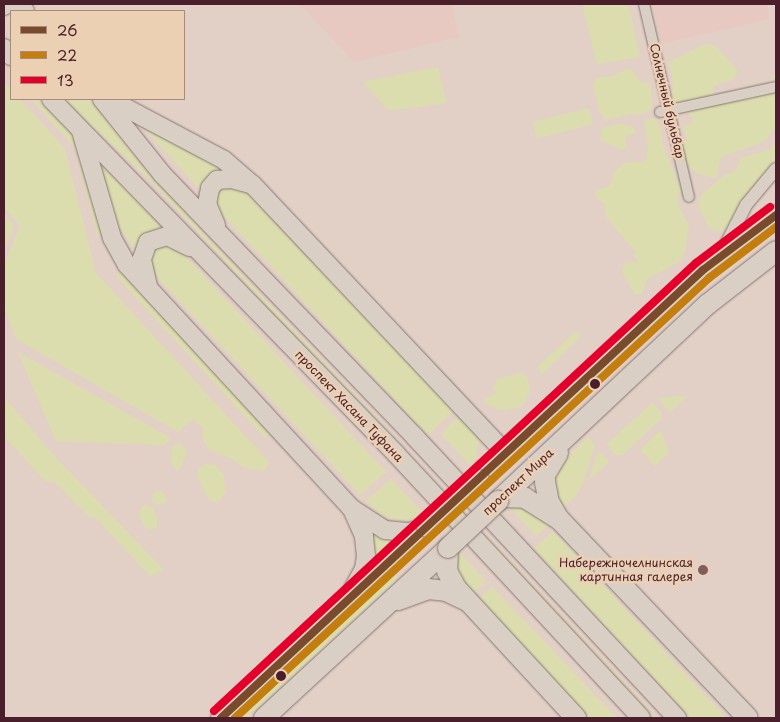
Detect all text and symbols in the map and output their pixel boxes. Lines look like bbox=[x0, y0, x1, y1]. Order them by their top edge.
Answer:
legend bbox=[10, 10, 185, 100]
text: 26 bbox=[57, 18, 78, 41]
street label: Солнечный бульвар bbox=[647, 42, 687, 160]
text: 22 bbox=[57, 43, 77, 66]
text: 13 bbox=[57, 68, 74, 91]
street label: проспект Хасана Туфана bbox=[291, 347, 407, 465]
unlabelled marker bbox=[590, 379, 600, 389]
street label: проспект Мира bbox=[480, 445, 556, 519]
place label: Набережночелнинская картинная галерея bbox=[559, 556, 693, 584]
marker: Набережночелнинская картинная галерея bbox=[697, 564, 709, 576]
unlabelled marker bbox=[276, 671, 286, 681]

